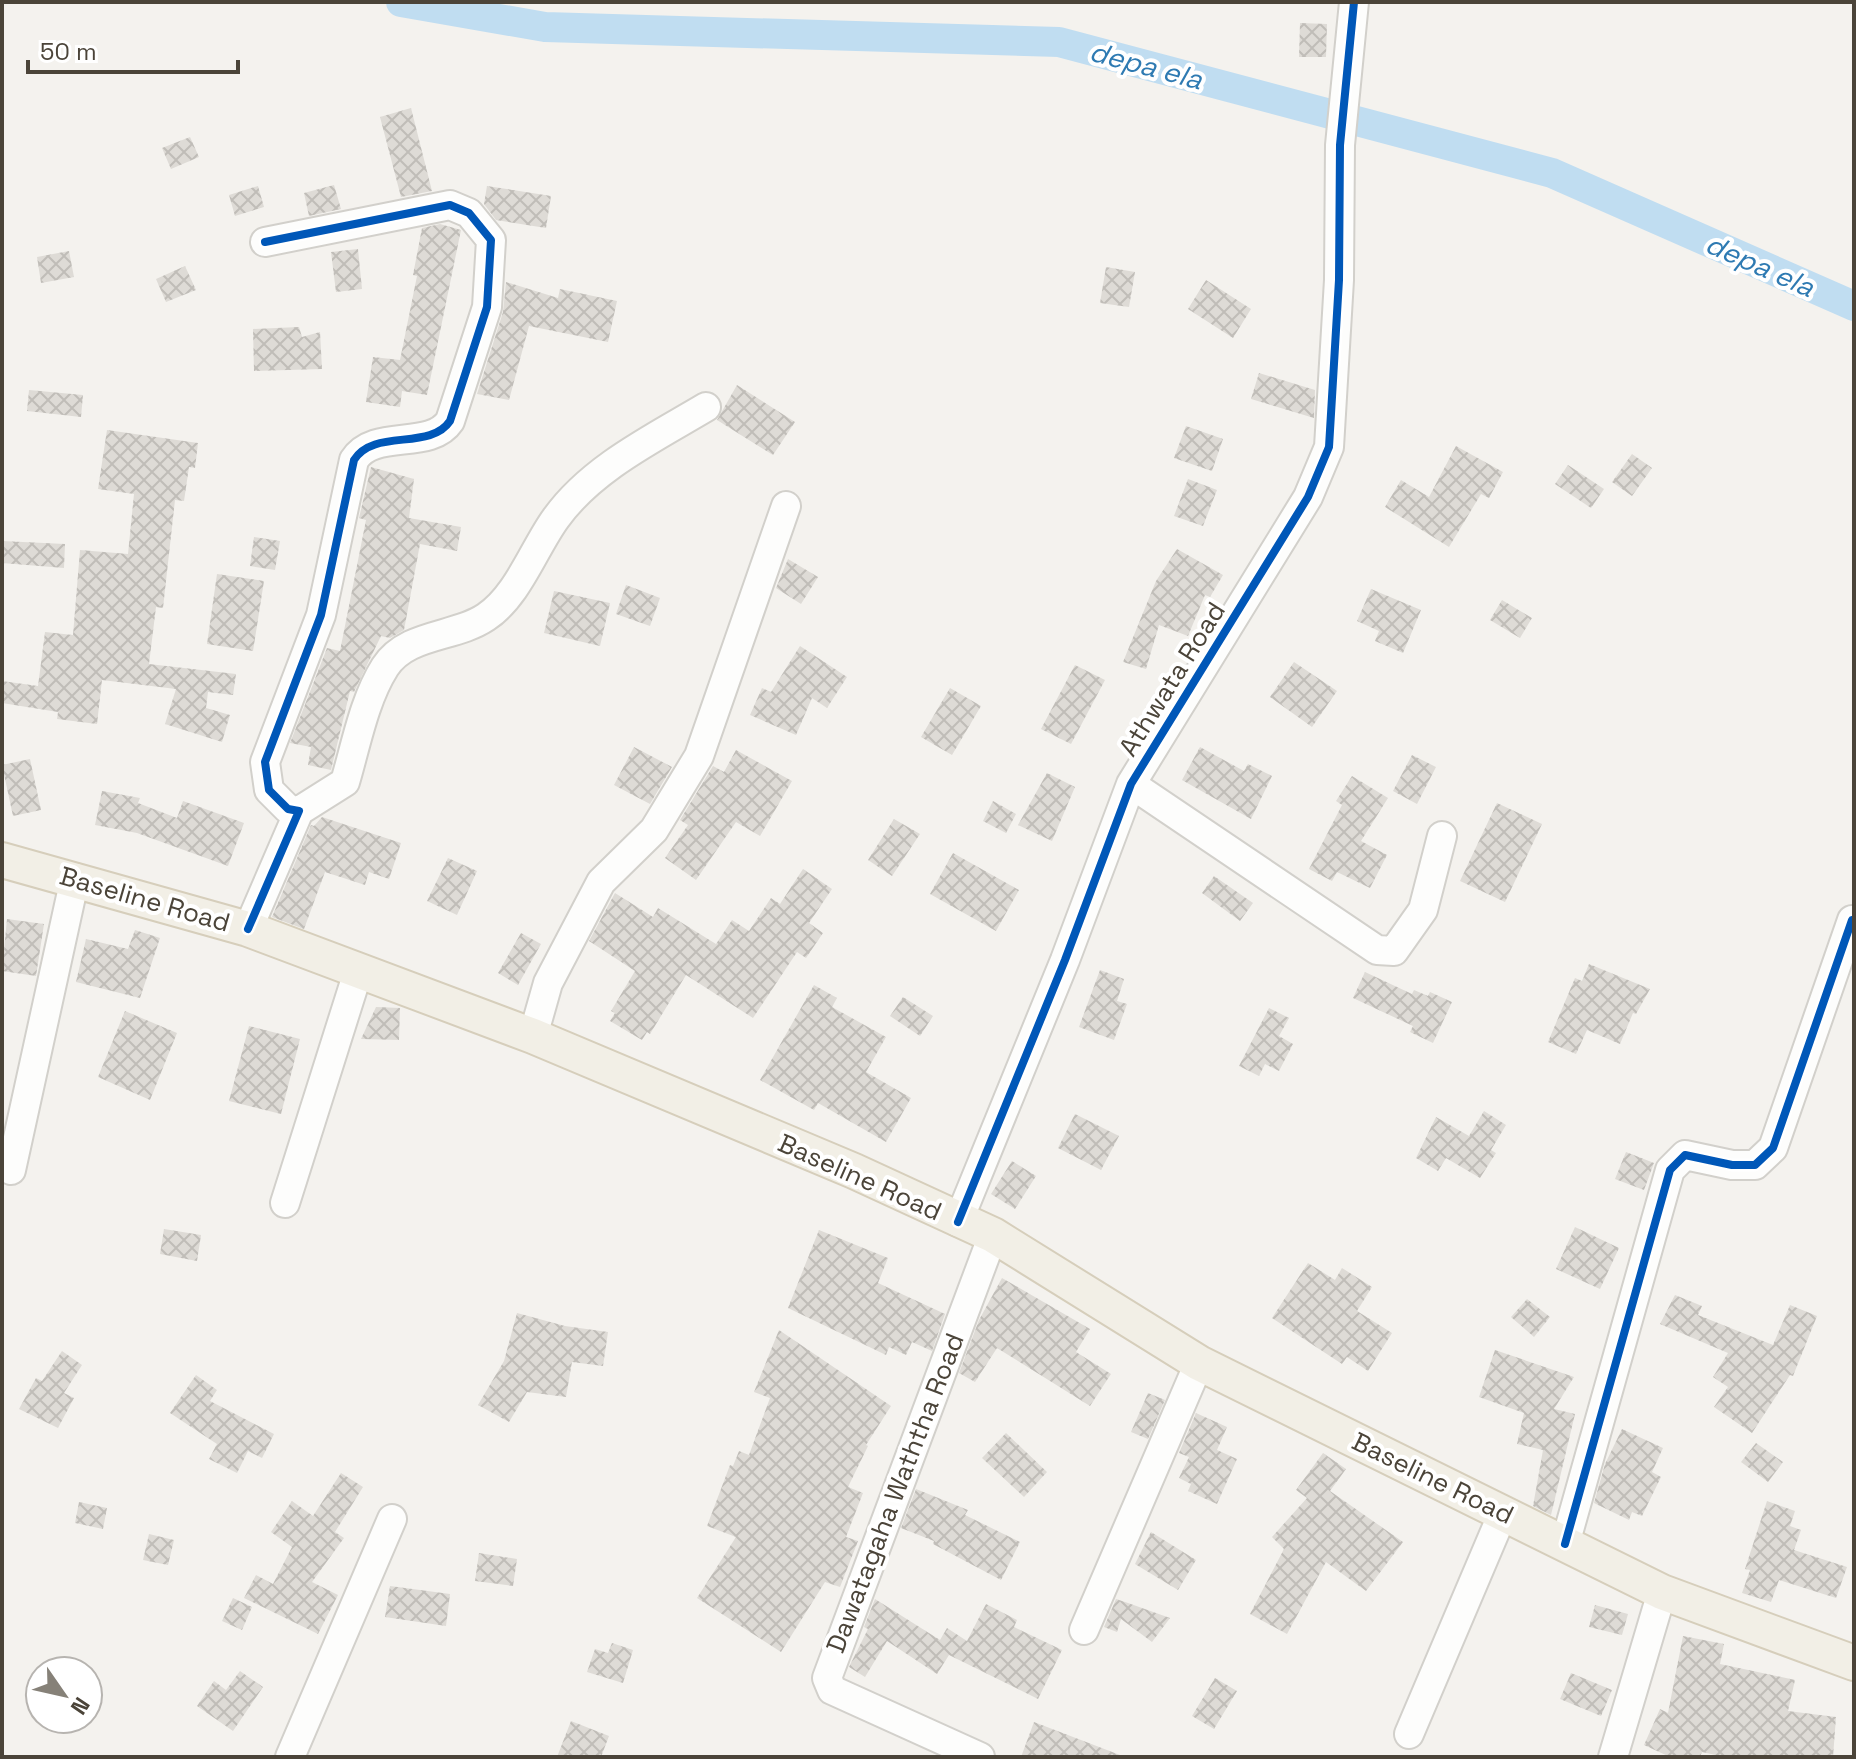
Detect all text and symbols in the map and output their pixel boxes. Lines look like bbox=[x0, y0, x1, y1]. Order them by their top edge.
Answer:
scale bar bbox=[28, 24, 238, 74]
water label: depa ela bbox=[1086, 33, 1207, 98]
text: 50 m bbox=[40, 36, 97, 67]
water label: depa ela bbox=[1700, 225, 1821, 305]
street label: Athwata Road bbox=[1111, 595, 1233, 763]
street label: Baseline Road bbox=[56, 858, 234, 940]
street label: Baseline Road bbox=[773, 1126, 947, 1228]
street label: Dawatagaha Waththa Road bbox=[818, 1328, 972, 1658]
street label: Baseline Road bbox=[1347, 1424, 1519, 1532]
north arrow bbox=[24, 1655, 104, 1735]
text: N bbox=[65, 1692, 96, 1720]

